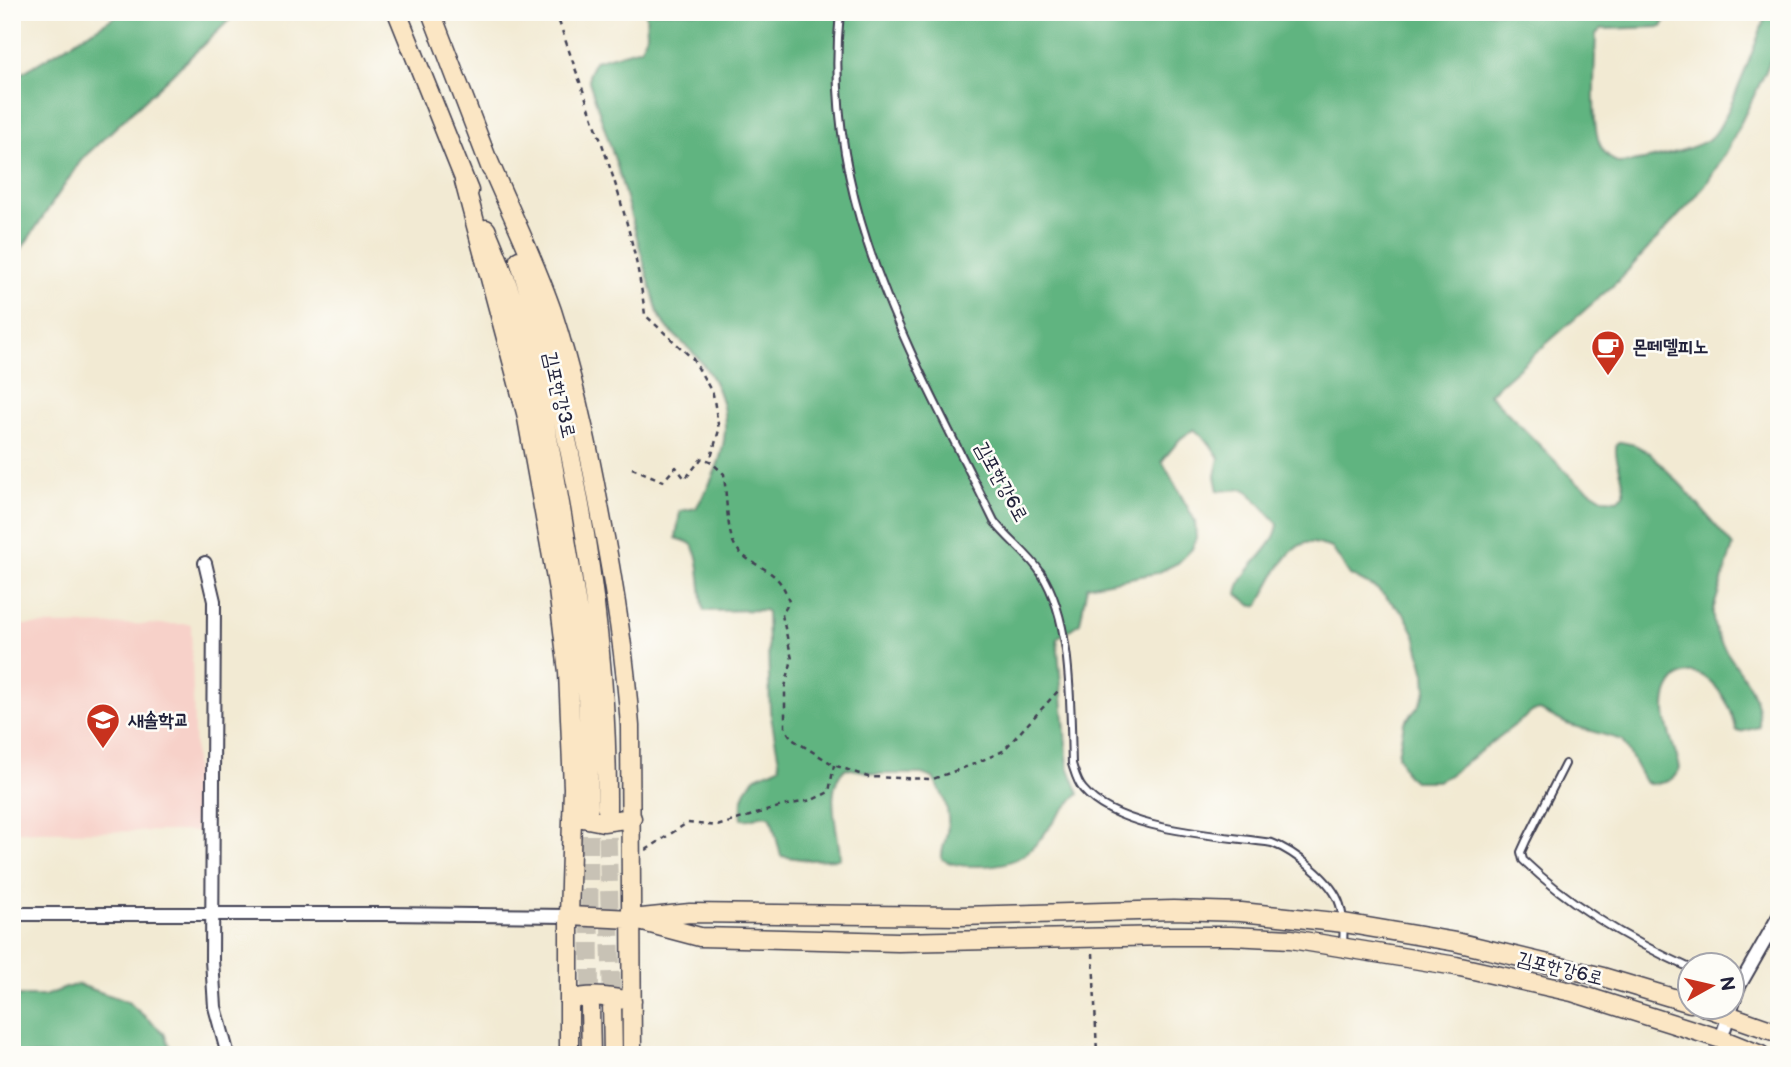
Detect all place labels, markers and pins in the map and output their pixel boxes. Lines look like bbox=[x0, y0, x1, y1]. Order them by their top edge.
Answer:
cafe icon: 몬떼델피노 bbox=[1589, 328, 1627, 377]
place label: 몬떼델피노 bbox=[1632, 336, 1708, 359]
school or university icon: 새솔학교 bbox=[84, 701, 122, 750]
place label: 새솔학교 bbox=[127, 709, 189, 732]

